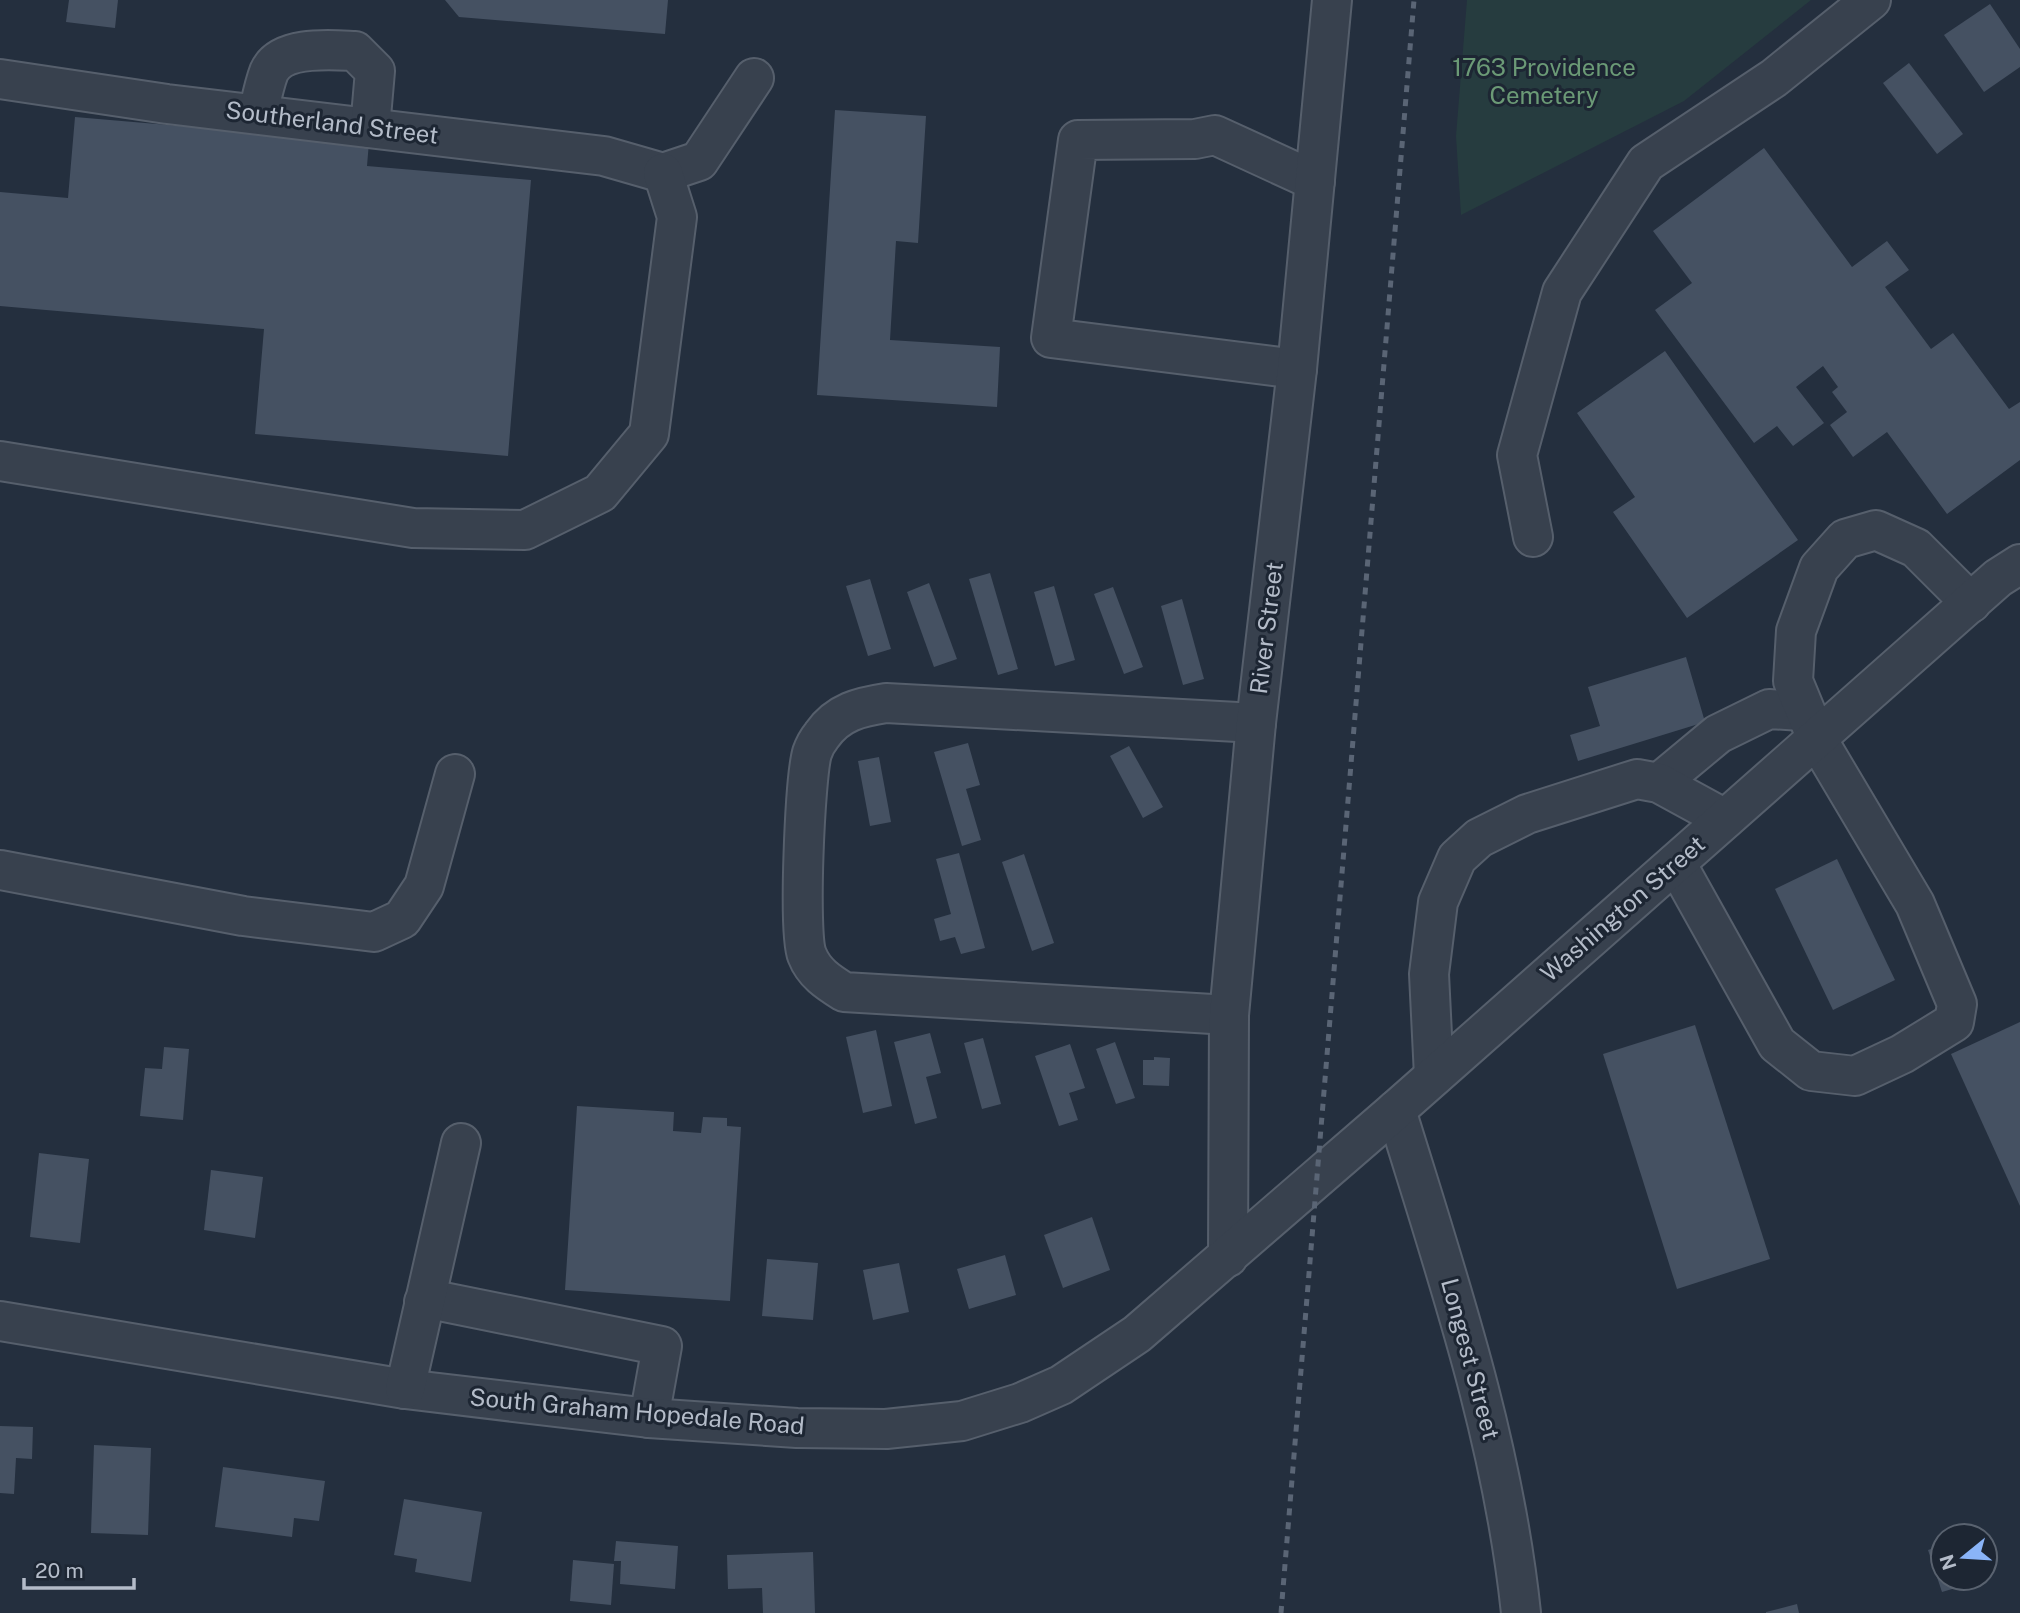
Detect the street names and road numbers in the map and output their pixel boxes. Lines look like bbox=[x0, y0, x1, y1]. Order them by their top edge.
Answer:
street label: Southerland Street bbox=[224, 95, 440, 149]
street label: River Street bbox=[1244, 560, 1288, 695]
street label: Washington Street bbox=[1535, 829, 1710, 987]
street label: Longest Street bbox=[1436, 1275, 1506, 1443]
street label: South Graham Hopedale Road bbox=[468, 1382, 806, 1440]

